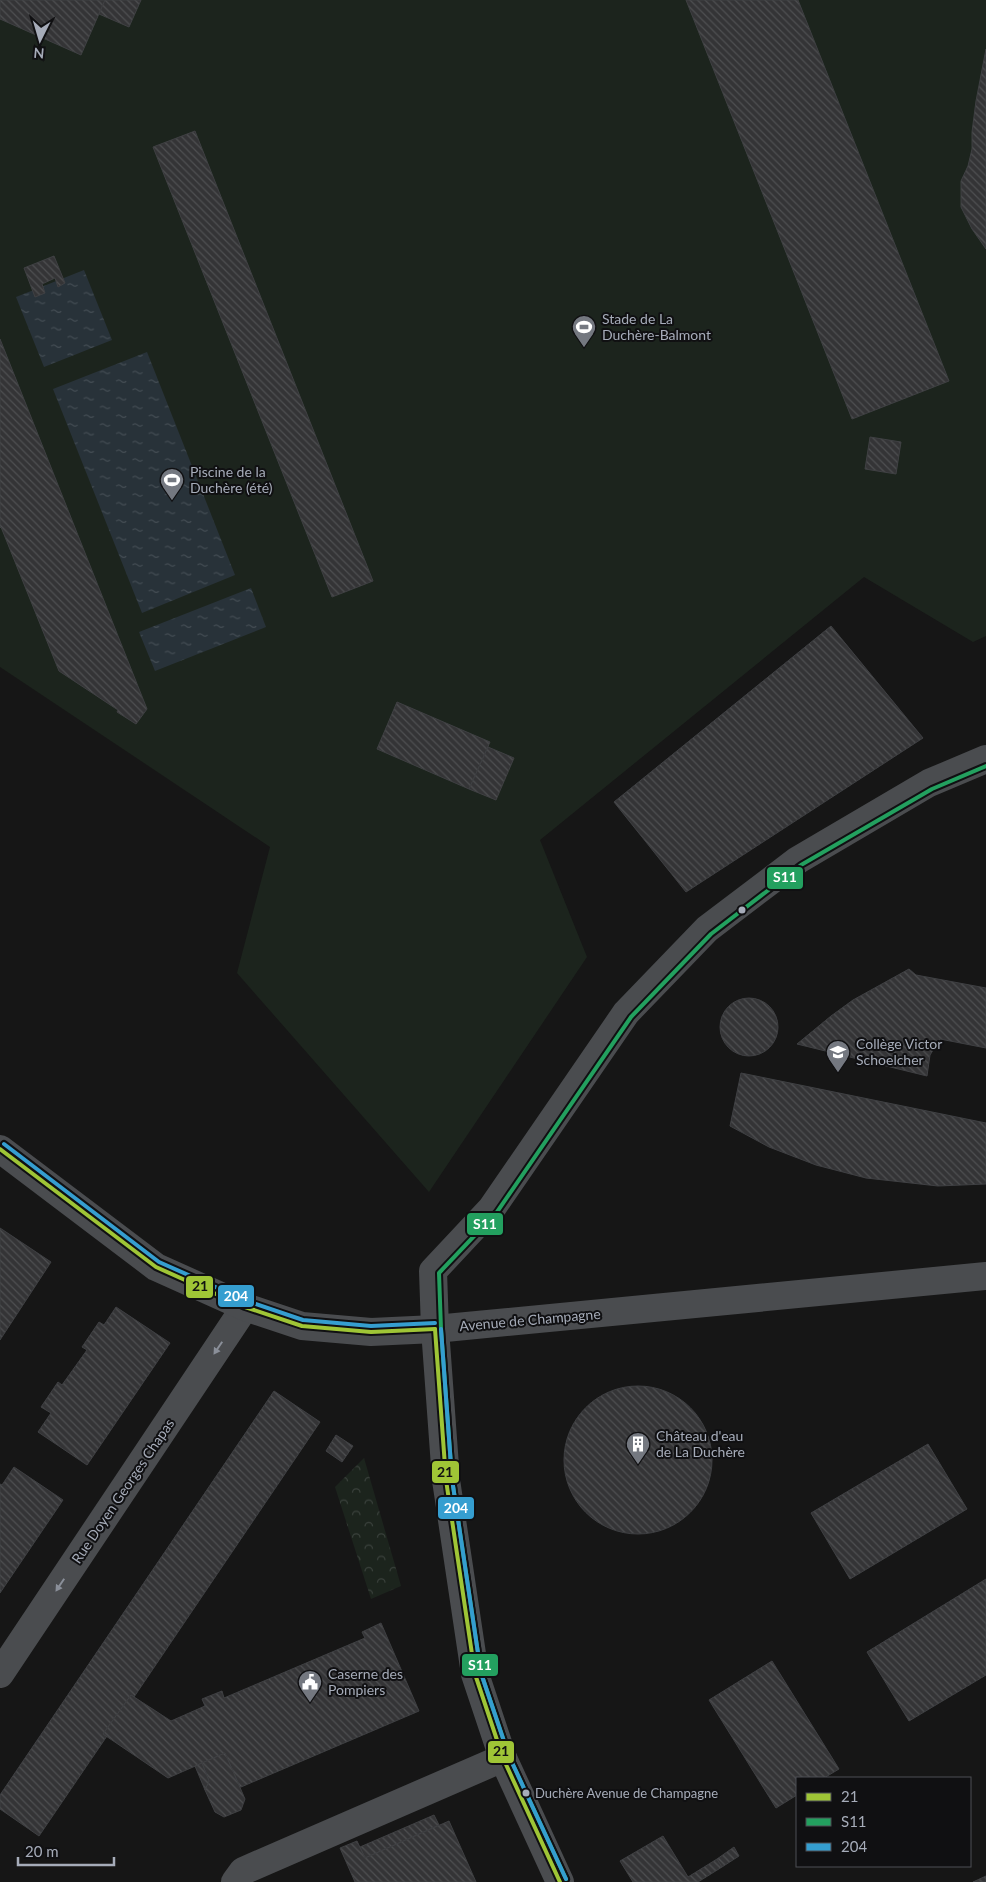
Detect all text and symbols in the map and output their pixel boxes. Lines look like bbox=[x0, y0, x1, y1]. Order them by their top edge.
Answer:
north arrow bbox=[15, 15, 65, 65]
text: N bbox=[33, 45, 45, 62]
place label: Stade de La Duchère-Balmont bbox=[602, 310, 711, 343]
sports icon: Stade de La Duchère-Balmont bbox=[571, 314, 597, 348]
place label: Piscine de la Duchère (été) bbox=[190, 463, 273, 496]
sports icon: Piscine de la Duchère (été) bbox=[159, 467, 185, 501]
line badge: S11 bbox=[766, 866, 804, 890]
text: S11 bbox=[773, 868, 797, 885]
unlabelled marker bbox=[737, 905, 747, 915]
place label: Collège Victor Schoelcher bbox=[856, 1035, 942, 1068]
school or university icon: Collège Victor Schoelcher bbox=[825, 1039, 851, 1073]
line badge: S11 bbox=[466, 1212, 504, 1236]
text: S11 bbox=[473, 1215, 497, 1232]
line badge: 21 bbox=[185, 1275, 214, 1299]
text: 21 bbox=[192, 1277, 208, 1294]
line badge: 204 bbox=[217, 1284, 255, 1308]
text: 204 bbox=[224, 1287, 248, 1304]
street label: Avenue de Champagne bbox=[459, 1305, 601, 1334]
one-way arrow bbox=[213, 1341, 223, 1354]
street label: Rue Doyen Georges Chapas bbox=[68, 1415, 177, 1566]
place label: Château d'eau de La Duchère bbox=[656, 1427, 745, 1460]
building icon: Château d'eau de La Duchère bbox=[625, 1431, 651, 1465]
line badge: 21 bbox=[431, 1460, 460, 1484]
text: 21 bbox=[437, 1463, 453, 1480]
line badge: 204 bbox=[437, 1496, 475, 1520]
text: 204 bbox=[444, 1499, 468, 1516]
one-way arrow bbox=[55, 1578, 65, 1591]
line badge: S11 bbox=[461, 1653, 499, 1677]
text: S11 bbox=[468, 1656, 492, 1673]
place label: Caserne des Pompiers bbox=[328, 1665, 403, 1698]
public building icon: Caserne des Pompiers bbox=[297, 1669, 323, 1703]
line badge: 21 bbox=[487, 1740, 515, 1764]
text: 21 bbox=[493, 1742, 509, 1759]
legend bbox=[796, 1777, 971, 1867]
place label: Duchère Avenue de Champagne bbox=[535, 1785, 718, 1801]
text: 21 bbox=[841, 1787, 858, 1805]
marker: Duchère Avenue de Champagne bbox=[521, 1788, 531, 1798]
text: S11 bbox=[841, 1812, 867, 1830]
scale bar bbox=[18, 1834, 114, 1866]
text: 204 bbox=[841, 1837, 867, 1855]
text: 20 m bbox=[25, 1842, 59, 1860]

